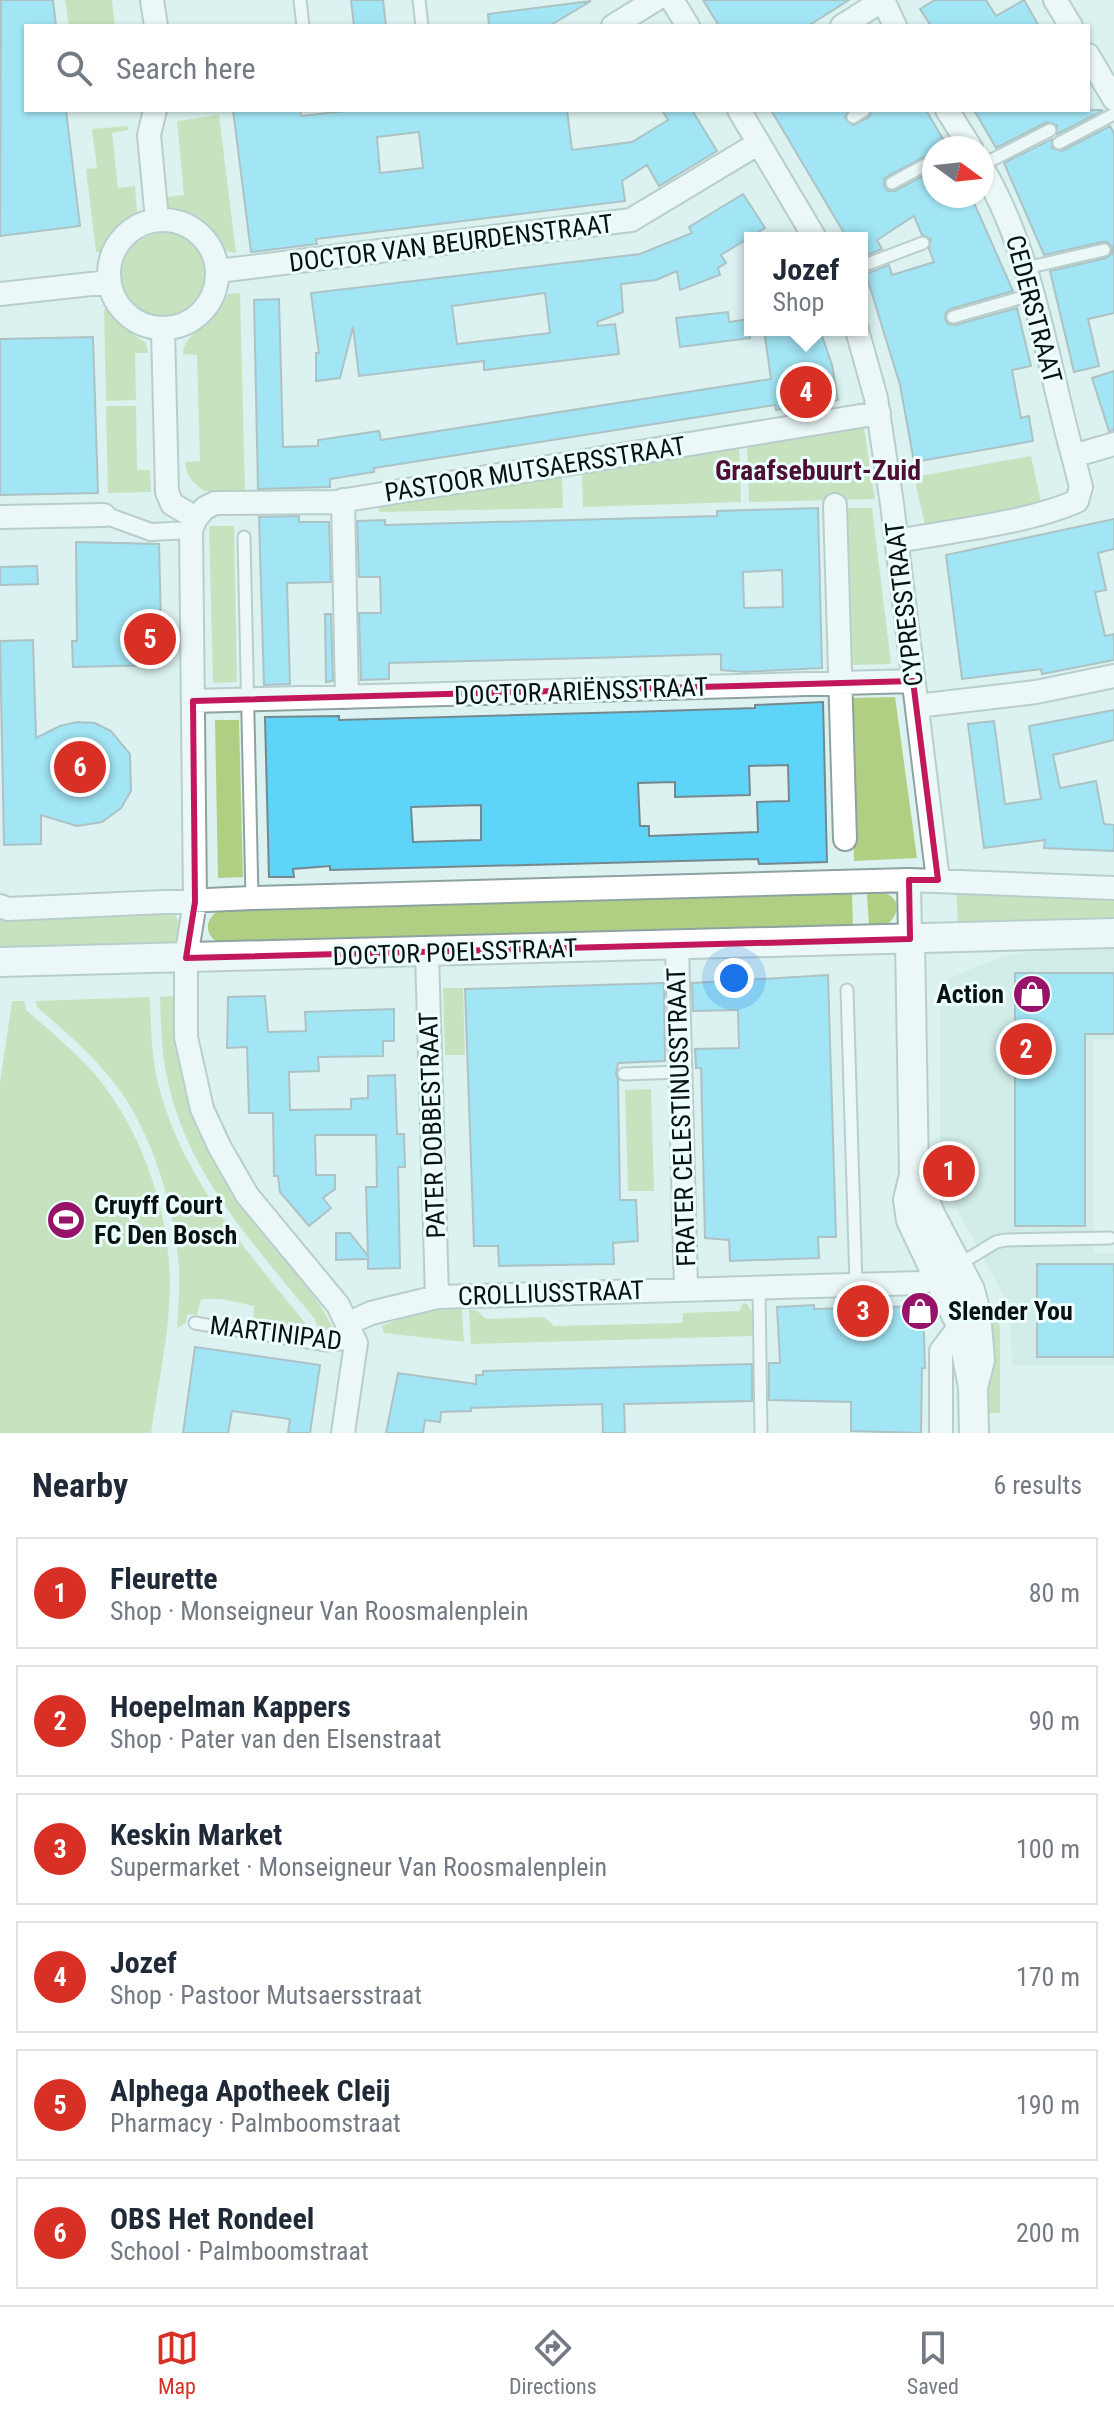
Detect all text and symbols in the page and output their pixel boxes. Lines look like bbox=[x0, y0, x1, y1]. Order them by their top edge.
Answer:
search box bbox=[24, 24, 1090, 112]
icon: search bbox=[52, 46, 96, 90]
text: Search here bbox=[116, 51, 256, 86]
north arrow bbox=[922, 136, 994, 208]
street label: DOCTOR VAN BEURDENSTRAAT bbox=[287, 208, 615, 278]
popup bbox=[744, 232, 868, 336]
street label: CEDERSTRAAT bbox=[1000, 232, 1068, 386]
text: Jozef bbox=[773, 252, 839, 287]
text: Shop bbox=[773, 287, 824, 317]
pin: 4 bbox=[780, 362, 832, 422]
street label: PASTOOR MUTSAERSSTRAAT bbox=[382, 430, 688, 508]
district label: Graafsebuurt-Zuid bbox=[715, 454, 921, 487]
street label: CYPRESSTRAAT bbox=[879, 520, 929, 688]
pin: 5 bbox=[124, 609, 176, 669]
street label: DOCTOR ARIËNSSTRAAT bbox=[454, 672, 708, 710]
pin: 6 bbox=[54, 737, 106, 797]
street label: DOCTOR POELSSTRAAT bbox=[332, 933, 578, 971]
your location bbox=[714, 958, 754, 998]
street label: FRATER CELESTINUSSTRAAT bbox=[661, 967, 701, 1267]
shop icon: Action bbox=[1011, 973, 1053, 1015]
place label: Action bbox=[936, 979, 1004, 1009]
street label: PATER DOBBESTRAAT bbox=[413, 1011, 451, 1239]
pin: 2 bbox=[1000, 1019, 1052, 1079]
pin: 1 bbox=[923, 1141, 975, 1201]
place label: Cruyff Court FC Den Bosch bbox=[94, 1190, 237, 1250]
sports icon: Cruyff Court FC Den Bosch bbox=[45, 1199, 87, 1241]
street label: CROLLIUSSTRAAT bbox=[457, 1275, 645, 1311]
pin: 3 bbox=[837, 1281, 889, 1341]
shop icon: Slender You bbox=[899, 1290, 941, 1332]
place label: Slender You bbox=[948, 1296, 1073, 1326]
street label: MARTINIPAD bbox=[208, 1310, 344, 1356]
text: Nearby bbox=[32, 1465, 128, 1505]
text: 6 results bbox=[993, 1470, 1082, 1500]
text: Fleurette bbox=[110, 1561, 218, 1596]
text: 1 bbox=[53, 1578, 67, 1608]
text: 80 m bbox=[1029, 1578, 1080, 1608]
text: Shop · Monseigneur Van Roosmalenplein bbox=[110, 1596, 529, 1626]
text: Hoepelman Kappers bbox=[110, 1689, 351, 1724]
text: 2 bbox=[53, 1706, 67, 1736]
text: 90 m bbox=[1029, 1706, 1080, 1736]
text: Shop · Pater van den Elsenstraat bbox=[110, 1724, 441, 1754]
text: Keskin Market bbox=[110, 1817, 282, 1852]
text: 3 bbox=[53, 1834, 67, 1864]
text: 100 m bbox=[1016, 1834, 1080, 1864]
text: Supermarket · Monseigneur Van Roosmalenplein bbox=[110, 1852, 607, 1882]
text: Jozef bbox=[110, 1945, 177, 1980]
text: 4 bbox=[53, 1962, 67, 1992]
text: 170 m bbox=[1016, 1962, 1080, 1992]
text: Shop · Pastoor Mutsaersstraat bbox=[110, 1980, 422, 2010]
text: Alphega Apotheek Cleij bbox=[110, 2073, 390, 2108]
text: 5 bbox=[53, 2090, 67, 2120]
text: 190 m bbox=[1016, 2090, 1080, 2120]
text: Pharmacy · Palmboomstraat bbox=[110, 2108, 401, 2138]
text: OBS Het Rondeel bbox=[110, 2201, 314, 2236]
text: 6 bbox=[53, 2218, 67, 2248]
text: 200 m bbox=[1016, 2218, 1080, 2248]
text: School · Palmboomstraat bbox=[110, 2236, 369, 2266]
tab: Map bbox=[155, 2326, 199, 2399]
tab: Directions bbox=[509, 2326, 597, 2399]
tab: Saved bbox=[907, 2326, 959, 2399]

